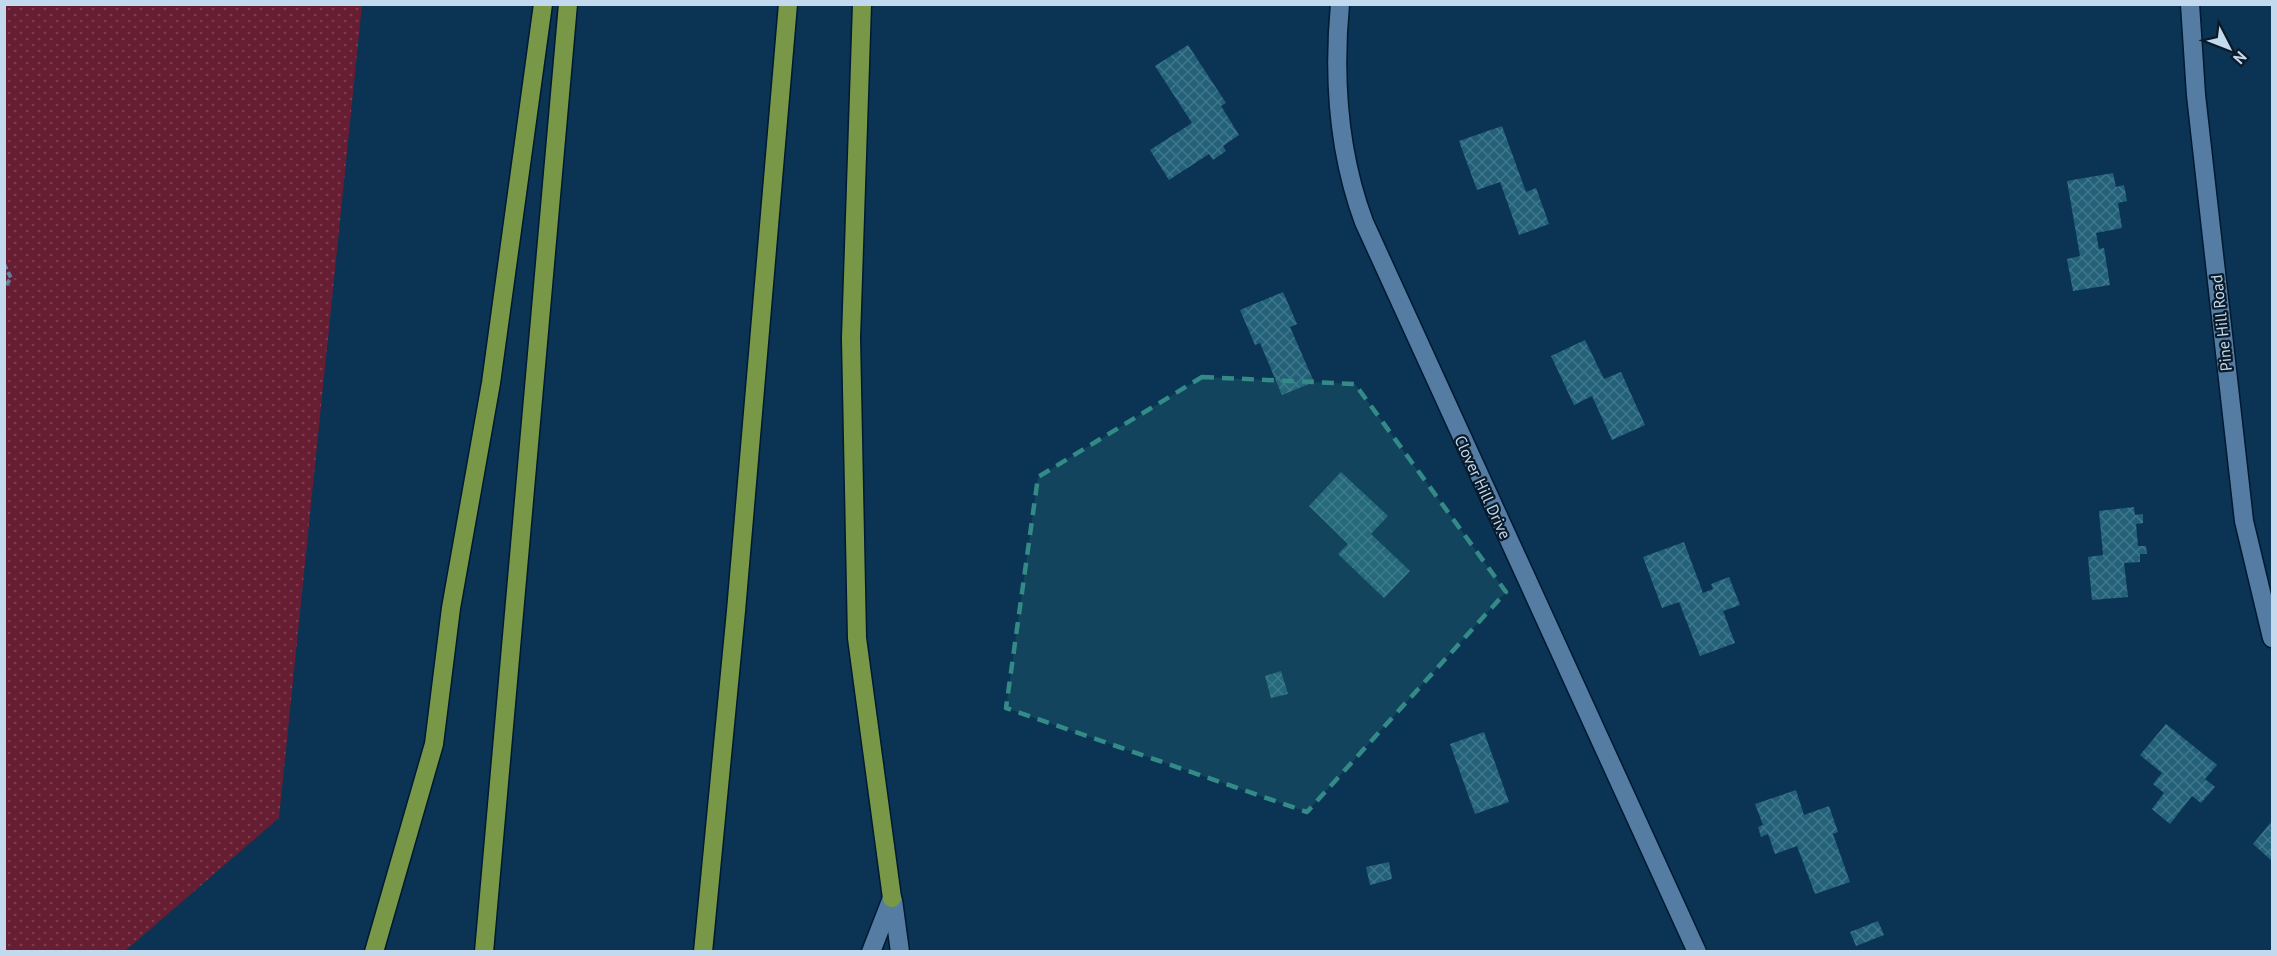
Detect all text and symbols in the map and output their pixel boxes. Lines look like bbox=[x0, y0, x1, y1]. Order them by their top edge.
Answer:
north arrow bbox=[2199, 18, 2259, 78]
text: N bbox=[2229, 47, 2251, 69]
street label: Pine Hill Road bbox=[2206, 274, 2236, 372]
street label: Clover Hill Drive bbox=[1450, 432, 1516, 542]

